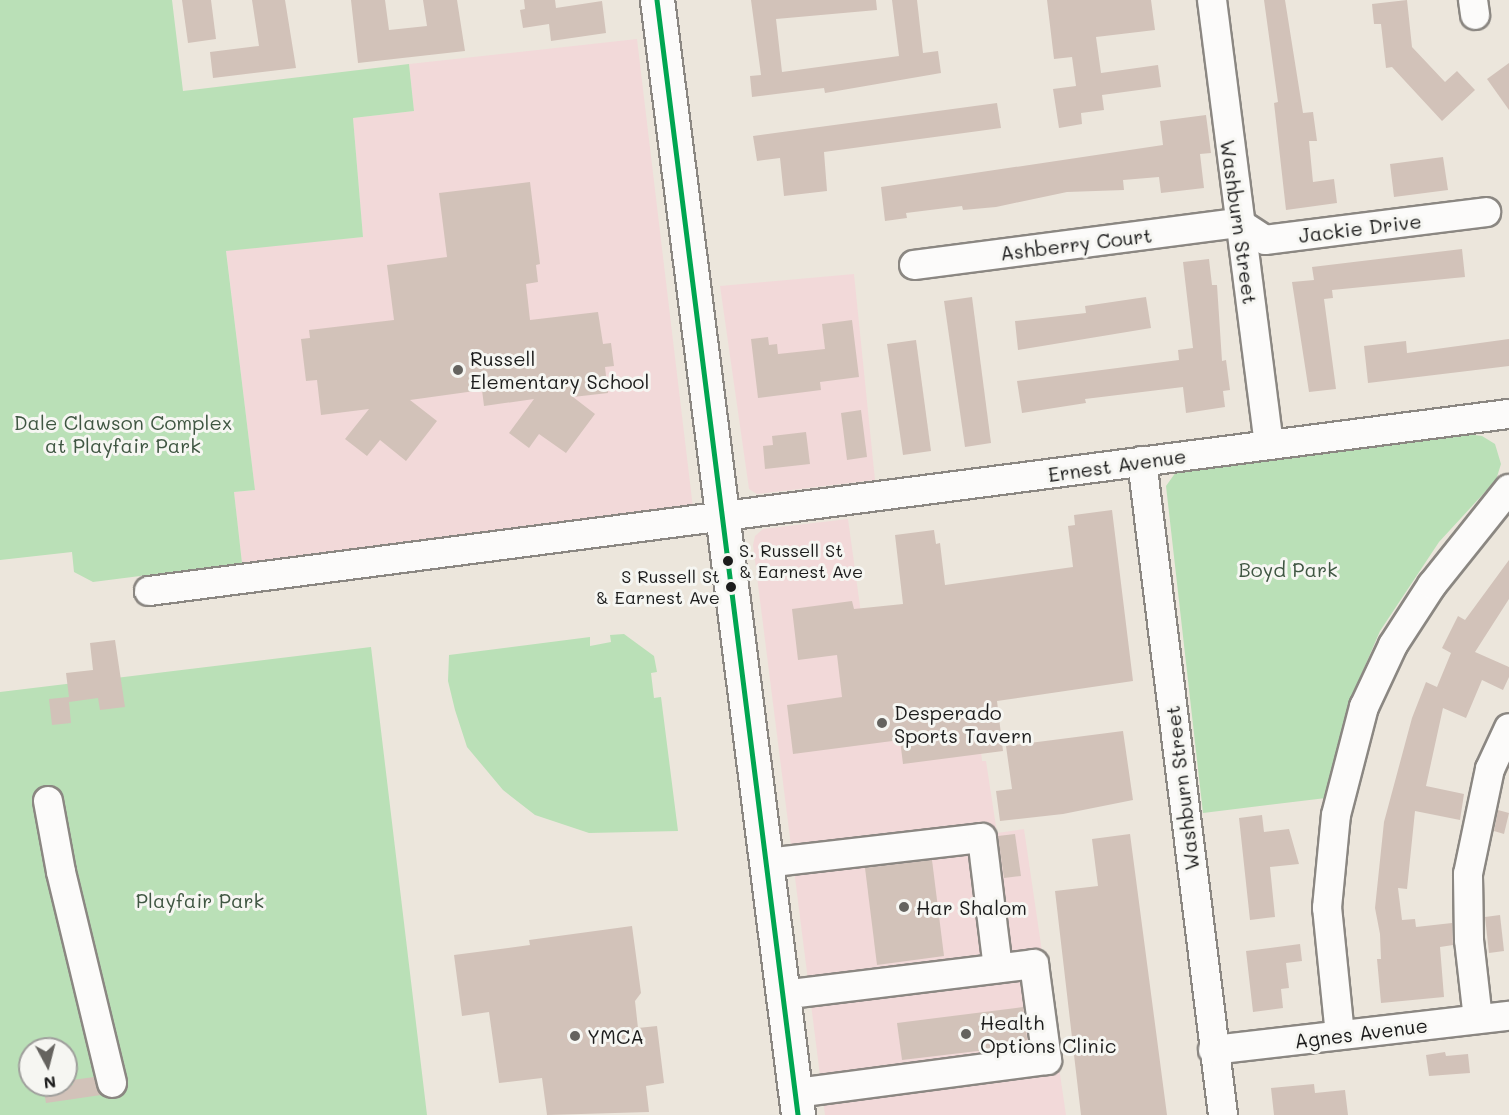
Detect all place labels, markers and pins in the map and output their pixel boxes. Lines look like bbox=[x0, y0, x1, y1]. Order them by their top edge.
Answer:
place label: Russell Elementary School bbox=[470, 346, 649, 393]
marker: Russell Elementary School bbox=[451, 363, 465, 377]
place label: S. Russell St & Earnest Ave bbox=[739, 540, 863, 582]
marker: S. Russell St & Earnest Ave bbox=[722, 555, 734, 567]
place label: S Russell St & Earnest Ave bbox=[596, 566, 720, 608]
marker: S Russell St & Earnest Ave bbox=[725, 581, 737, 593]
place label: Desperado Sports Tavern bbox=[894, 700, 1032, 747]
marker: Desperado Sports Tavern bbox=[875, 716, 889, 730]
place label: Har Shalom bbox=[916, 895, 1027, 919]
marker: Har Shalom bbox=[897, 900, 911, 914]
place label: Health Options Clinic bbox=[980, 1011, 1117, 1058]
place label: YMCA bbox=[587, 1024, 644, 1048]
marker: Health Options Clinic bbox=[957, 1025, 975, 1043]
marker: YMCA bbox=[568, 1029, 582, 1043]

